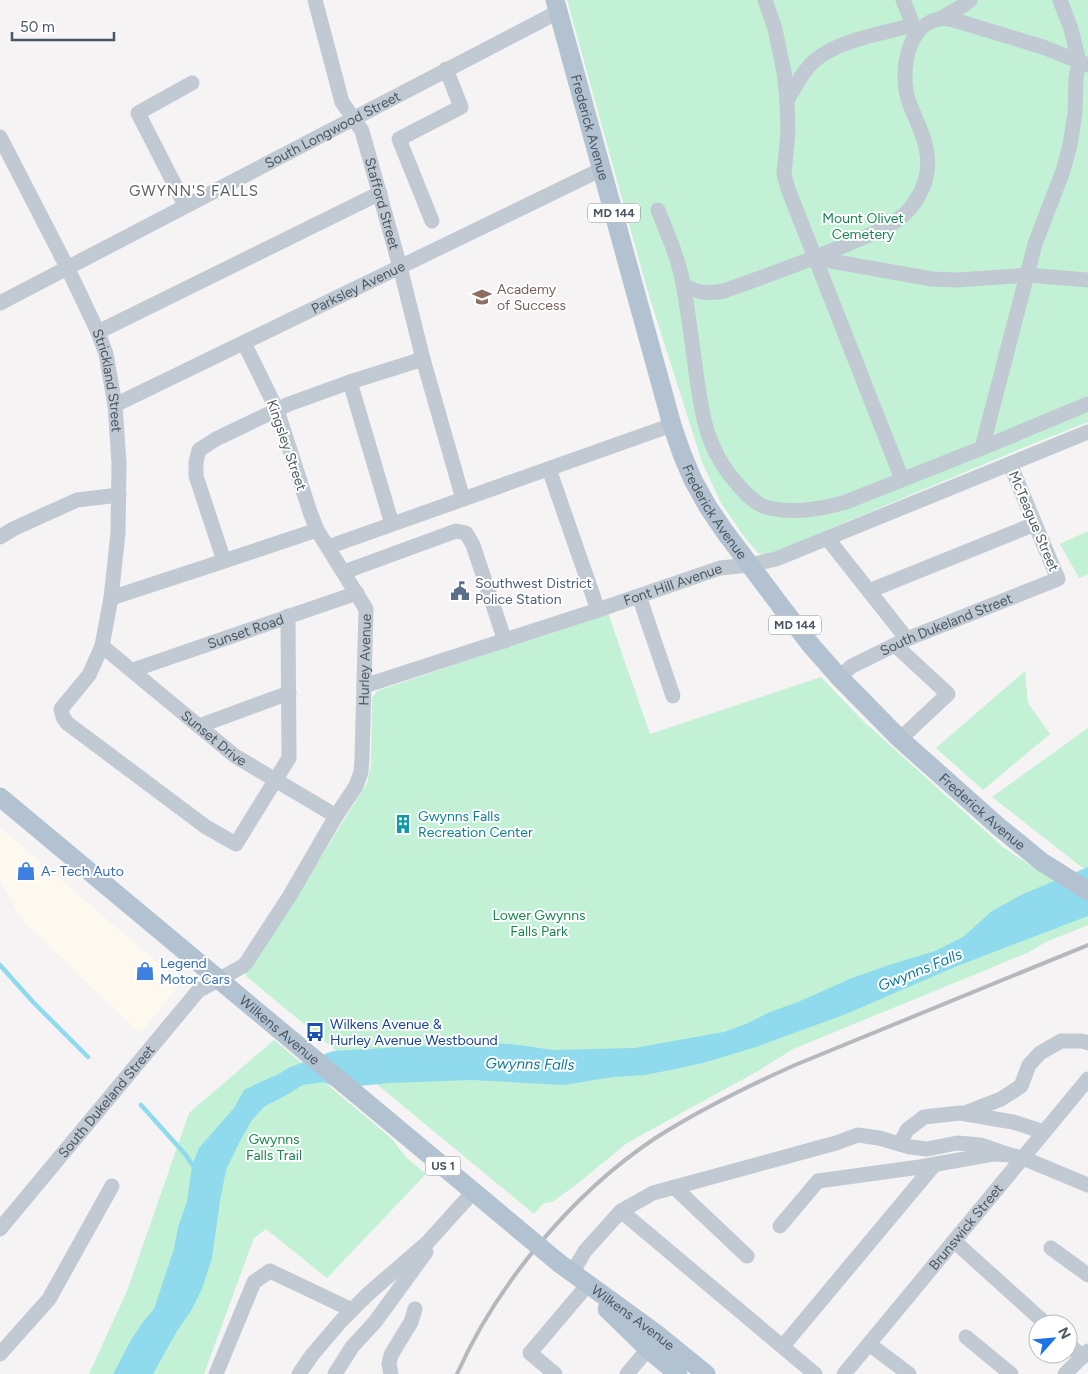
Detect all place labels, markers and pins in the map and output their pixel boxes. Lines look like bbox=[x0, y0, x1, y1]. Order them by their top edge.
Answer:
place label: Academy of Success bbox=[497, 281, 566, 314]
school or university icon: Academy of Success bbox=[471, 286, 493, 308]
place label: Southwest District Police Station bbox=[475, 575, 592, 608]
public building icon: Southwest District Police Station bbox=[449, 580, 471, 602]
place label: Gwynns Falls Recreation Center bbox=[418, 808, 533, 841]
building icon: Gwynns Falls Recreation Center bbox=[392, 813, 414, 835]
shop icon: A- Tech Auto bbox=[15, 860, 37, 882]
place label: A- Tech Auto bbox=[41, 863, 124, 880]
place label: Legend Motor Cars bbox=[160, 955, 230, 988]
shop icon: Legend Motor Cars bbox=[134, 960, 156, 982]
place label: Wilkens Avenue & Hurley Avenue Westbound bbox=[330, 1016, 498, 1049]
bus stop icon: Wilkens Avenue & Hurley Avenue Westbound bbox=[304, 1021, 326, 1043]

